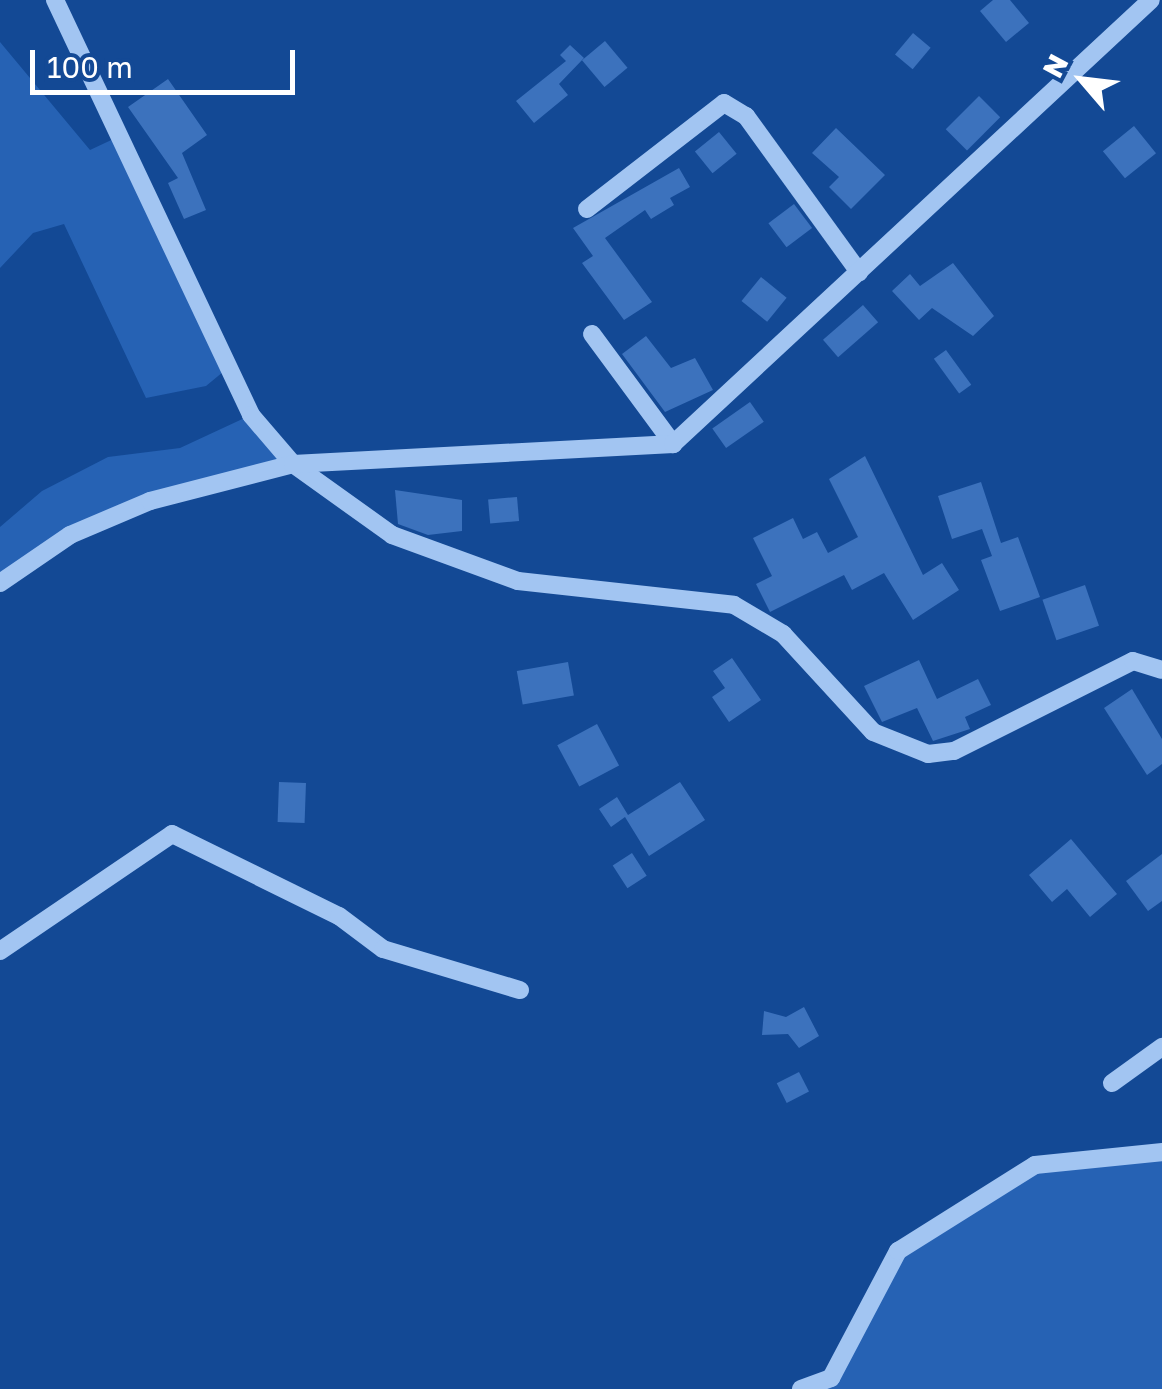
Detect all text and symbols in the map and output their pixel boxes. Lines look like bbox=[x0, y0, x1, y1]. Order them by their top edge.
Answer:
scale bar bbox=[35, 30, 300, 92]
north arrow bbox=[1032, 30, 1132, 130]
text: 100 m bbox=[47, 49, 133, 85]
text: N bbox=[1036, 49, 1075, 83]

